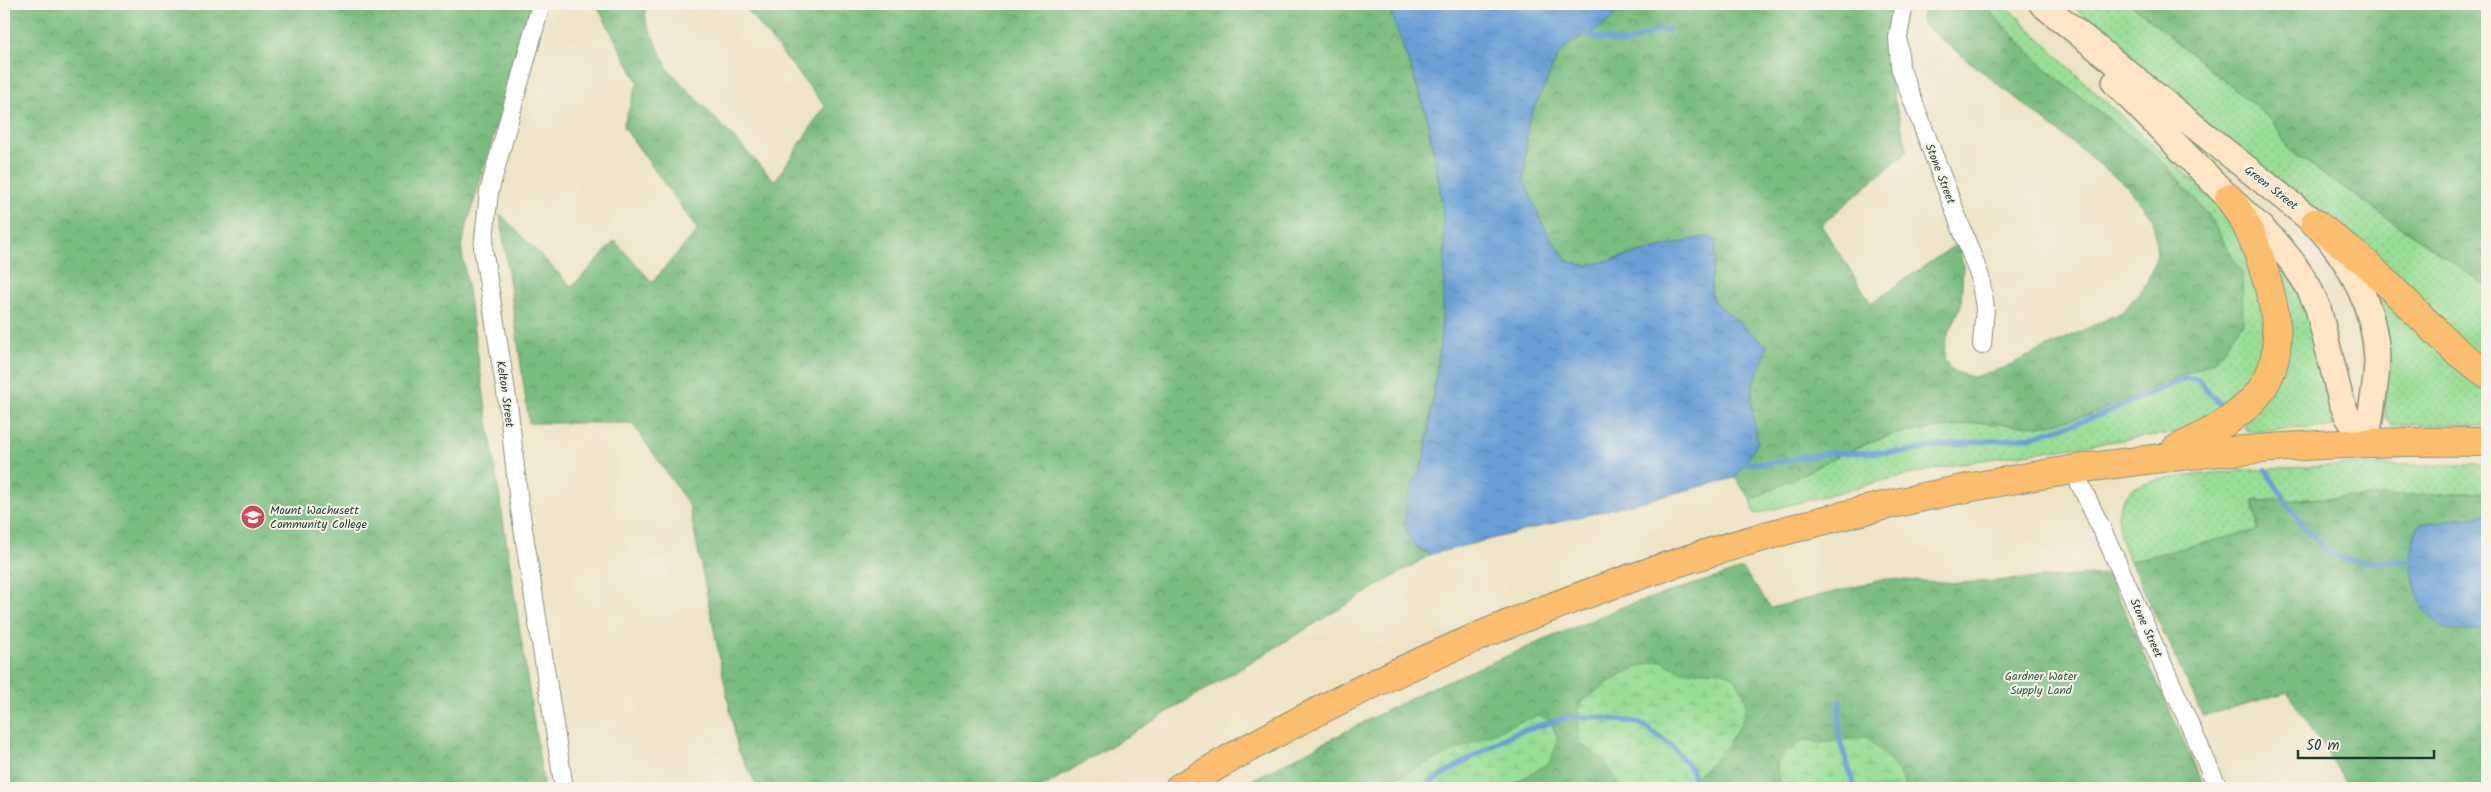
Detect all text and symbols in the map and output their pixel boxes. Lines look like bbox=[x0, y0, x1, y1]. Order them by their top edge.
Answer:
street label: Stone Street bbox=[1920, 141, 1960, 207]
street label: Green Street bbox=[2240, 161, 2302, 215]
street label: Kelton Street bbox=[491, 359, 519, 429]
place label: Mount Wachusett Community College bbox=[270, 501, 367, 534]
school or university icon: Mount Wachusett Community College bbox=[240, 504, 266, 530]
street label: Stone Street bbox=[2124, 595, 2168, 661]
park label: Gardner Water Supply Land bbox=[2005, 667, 2078, 700]
scale bar bbox=[2298, 727, 2435, 759]
text: 50 m bbox=[2306, 734, 2340, 758]

